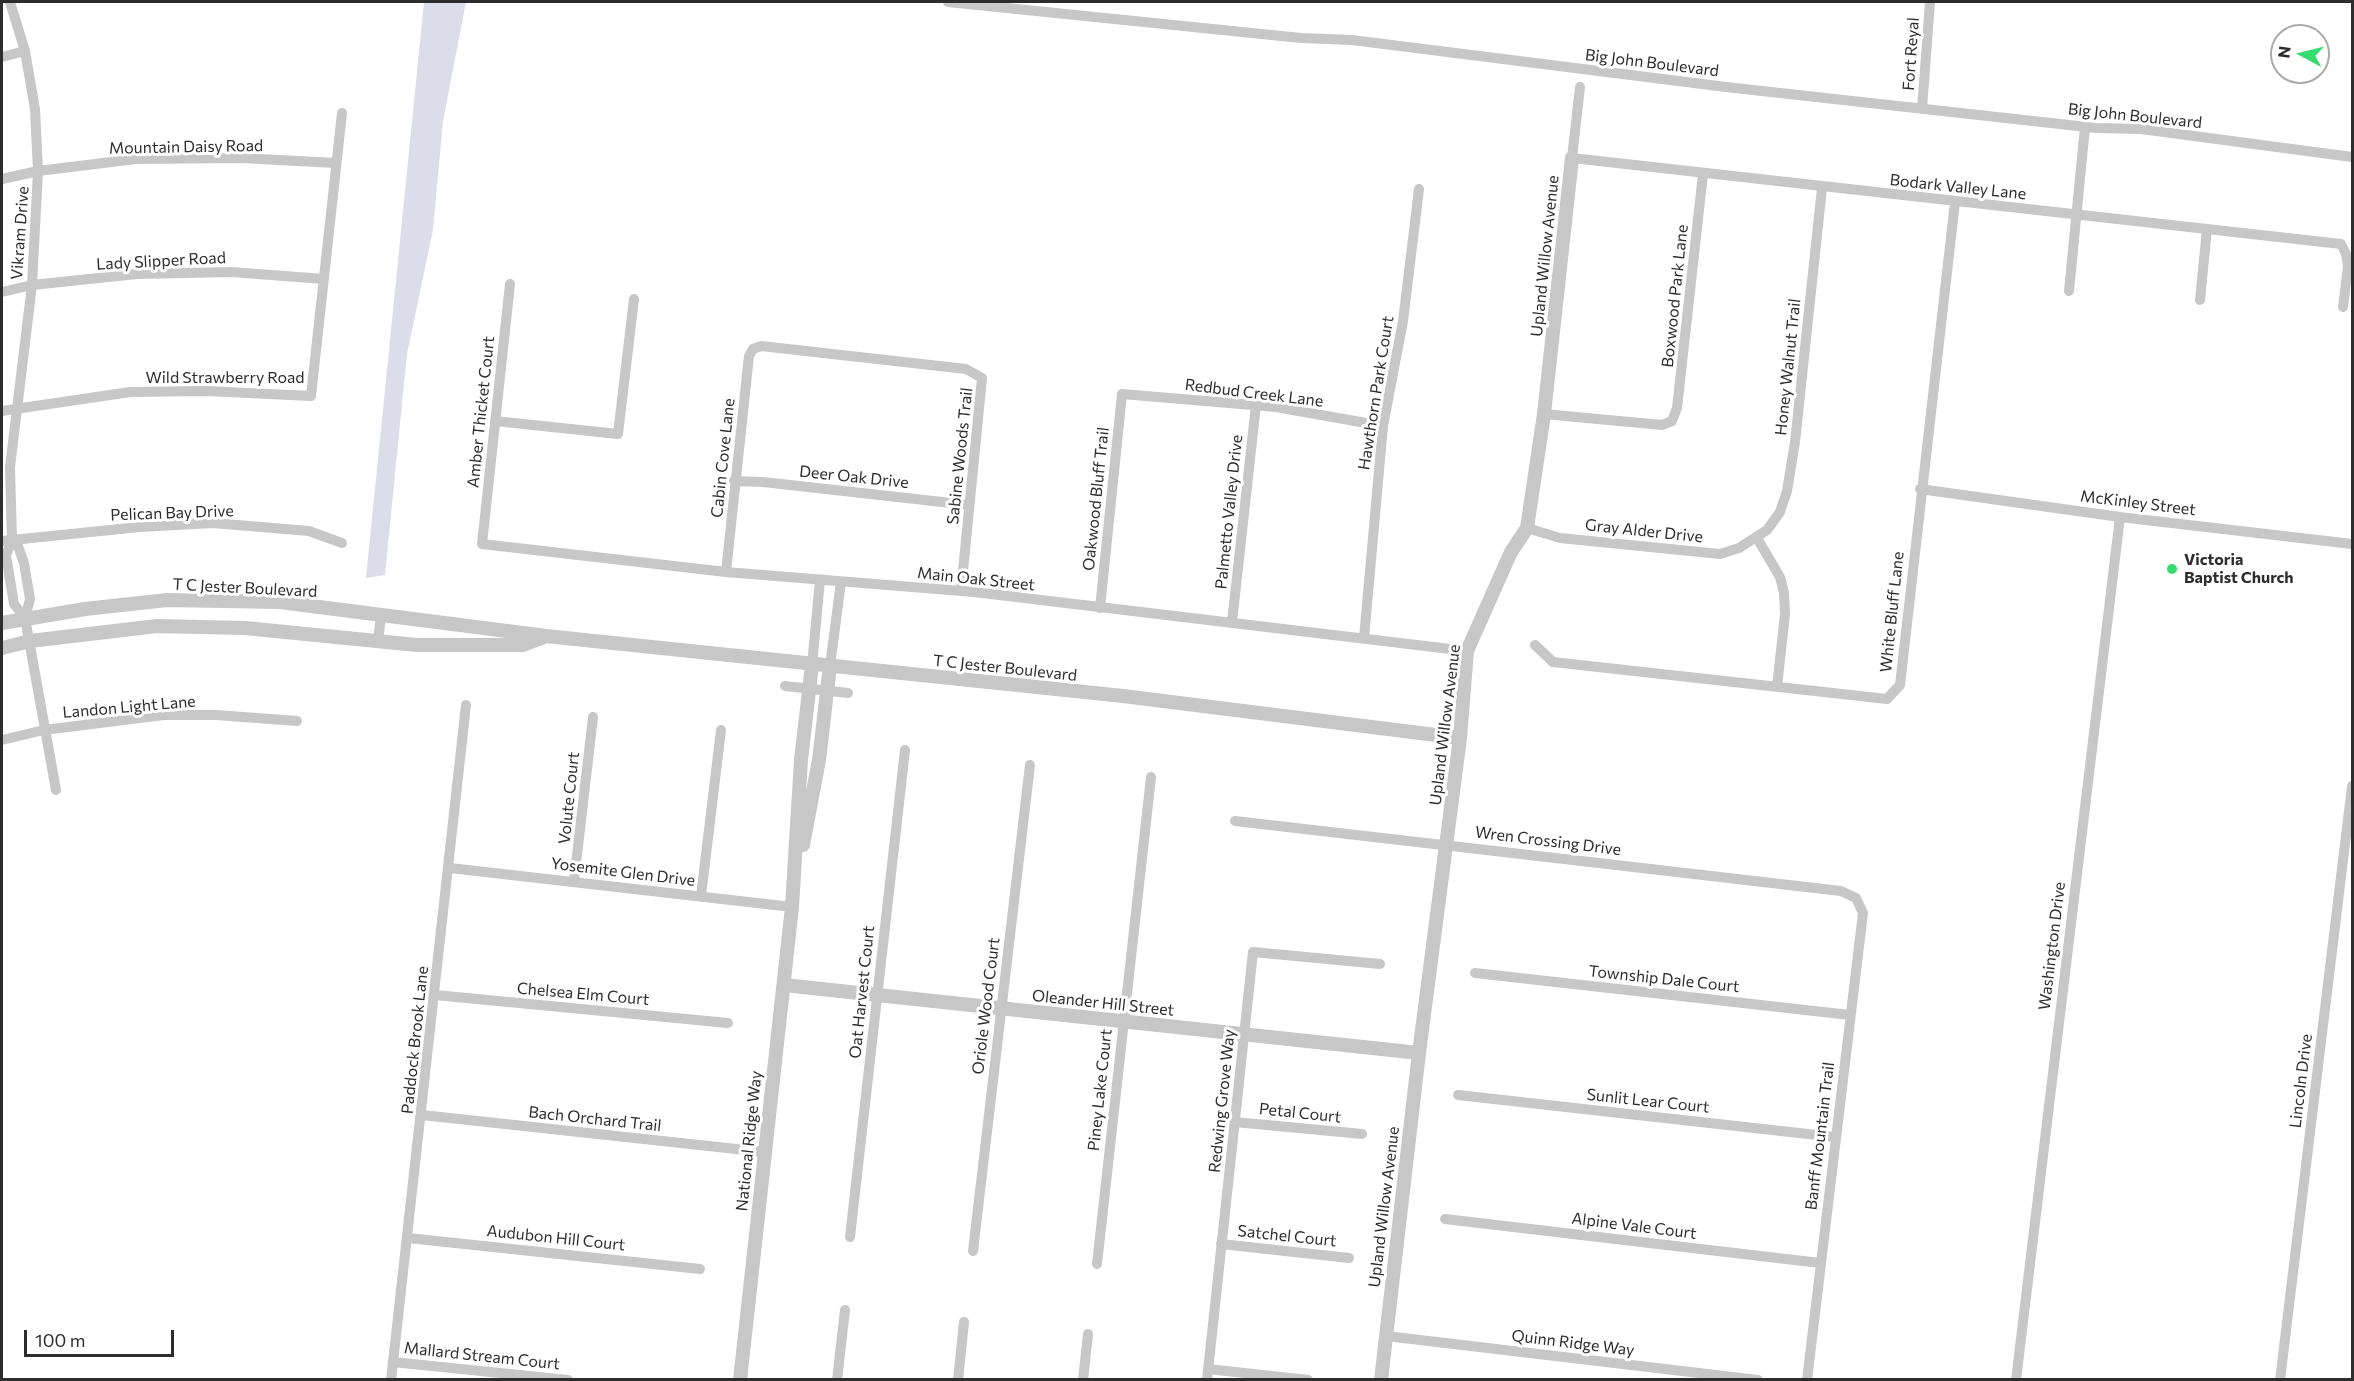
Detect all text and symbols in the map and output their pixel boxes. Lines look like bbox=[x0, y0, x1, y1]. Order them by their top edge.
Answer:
street label: Fort Reyal bbox=[1899, 17, 1923, 91]
north arrow bbox=[2270, 24, 2330, 84]
street label: Big John Boulevard bbox=[1584, 45, 1720, 81]
text: N bbox=[2273, 45, 2294, 59]
street label: Big John Boulevard bbox=[2067, 99, 2203, 133]
street label: Mountain Daisy Road bbox=[109, 136, 263, 158]
street label: Bodark Valley Lane bbox=[1889, 170, 2027, 204]
street label: Upland Willow Avenue bbox=[1527, 174, 1563, 338]
street label: Vikram Drive bbox=[7, 185, 33, 281]
street label: Boxwood Park Lane bbox=[1658, 224, 1692, 368]
street label: Lady Slipper Road bbox=[96, 248, 226, 274]
street label: Honey Walnut Trail bbox=[1771, 298, 1805, 436]
street label: Hawthorn Park Court bbox=[1354, 315, 1398, 471]
street label: Amber Thicket Court bbox=[463, 335, 499, 489]
street label: Wild Strawberry Road bbox=[145, 368, 305, 388]
street label: Redbud Creek Lane bbox=[1184, 375, 1324, 411]
street label: Sabine Woods Trail bbox=[943, 387, 977, 525]
street label: Cabin Cove Lane bbox=[707, 397, 739, 519]
street label: Oakwood Bluff Trail bbox=[1079, 426, 1113, 572]
street label: Palmetto Valley Drive bbox=[1211, 434, 1247, 590]
street label: Deer Oak Drive bbox=[798, 462, 910, 492]
street label: McKinley Street bbox=[2079, 486, 2197, 520]
street label: Pelican Bay Drive bbox=[110, 501, 234, 525]
street label: Gray Alder Drive bbox=[1584, 515, 1704, 547]
place label: Victoria Baptist Church bbox=[2184, 550, 2294, 588]
street label: White Bluff Lane bbox=[1876, 551, 1908, 673]
marker: Victoria Baptist Church bbox=[2165, 562, 2179, 576]
street label: Main Oak Street bbox=[916, 563, 1036, 595]
street label: T C Jester Boulevard bbox=[172, 575, 318, 601]
street label: Upland Willow Avenue bbox=[1426, 643, 1464, 807]
street label: T C Jester Boulevard bbox=[932, 651, 1078, 685]
street label: Landon Light Lane bbox=[62, 692, 196, 722]
street label: Volute Court bbox=[555, 751, 583, 845]
street label: Wren Crossing Drive bbox=[1474, 823, 1622, 859]
street label: Yosemite Glen Drive bbox=[550, 854, 696, 890]
street label: Washington Drive bbox=[2035, 881, 2069, 1011]
street label: Oat Harvest Court bbox=[845, 925, 879, 1059]
street label: Oriole Wood Court bbox=[968, 936, 1004, 1076]
street label: Township Dale Court bbox=[1588, 962, 1740, 996]
street label: Paddock Brook Lane bbox=[398, 965, 432, 1115]
street label: Chelsea Elm Court bbox=[516, 979, 650, 1009]
street label: Oleander Hill Street bbox=[1031, 986, 1175, 1020]
street label: Piney Lake Court bbox=[1084, 1028, 1116, 1152]
street label: Redwing Grove Way bbox=[1205, 1028, 1239, 1174]
street label: Lincoln Drive bbox=[2286, 1033, 2316, 1129]
street label: Banff Mountain Trail bbox=[1801, 1061, 1839, 1211]
street label: National Ridge Way bbox=[732, 1070, 766, 1212]
street label: Sunlit Lear Court bbox=[1586, 1085, 1710, 1117]
street label: Petal Court bbox=[1258, 1099, 1342, 1127]
street label: Bach Orchard Trail bbox=[528, 1102, 662, 1136]
street label: Upland Willow Avenue bbox=[1365, 1125, 1403, 1289]
street label: Alpine Vale Court bbox=[1570, 1209, 1698, 1243]
street label: Audubon Hill Court bbox=[486, 1221, 626, 1255]
street label: Satchel Court bbox=[1237, 1221, 1337, 1251]
scale bar bbox=[27, 1318, 177, 1356]
street label: Quinn Ridge Way bbox=[1511, 1326, 1635, 1360]
text: 100 m bbox=[35, 1329, 85, 1351]
street label: Mallard Stream Court bbox=[403, 1338, 561, 1374]

